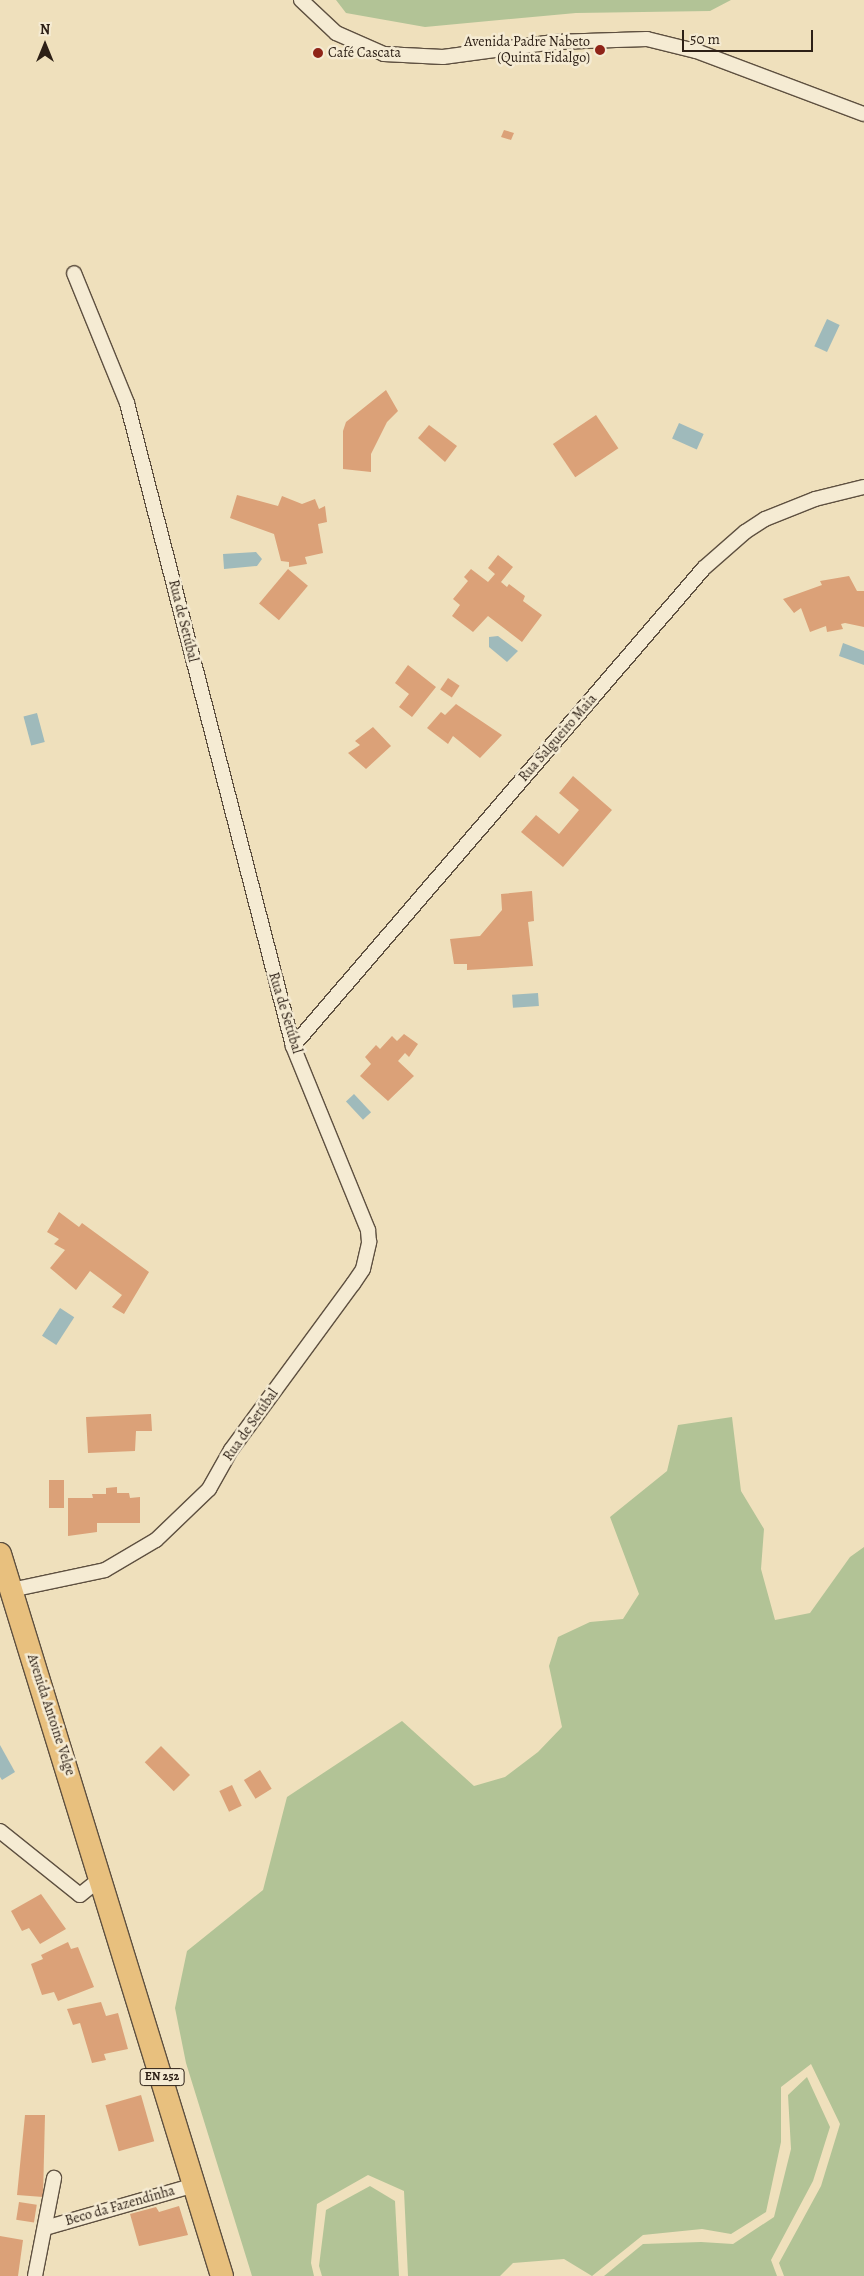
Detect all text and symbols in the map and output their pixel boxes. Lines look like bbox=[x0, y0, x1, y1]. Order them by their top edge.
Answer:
north arrow bbox=[20, 20, 70, 70]
text: N bbox=[40, 20, 50, 39]
scale bar bbox=[684, 20, 815, 52]
text: 50 m bbox=[690, 29, 720, 49]
place label: Avenida Padre Nabeto (Quinta Fidalgo) bbox=[464, 34, 590, 66]
marker: Avenida Padre Nabeto (Quinta Fidalgo) bbox=[594, 44, 606, 56]
place label: Café Cascata bbox=[328, 45, 401, 61]
marker: Café Cascata bbox=[312, 47, 324, 59]
street label: Rua de Setúbal bbox=[165, 578, 201, 664]
street label: Rua Salgueiro Maia bbox=[515, 691, 601, 785]
street label: Rua de Setúbal bbox=[265, 970, 305, 1056]
street label: Rua de Setúbal bbox=[220, 1386, 282, 1464]
street label: Avenida Antoine Velge bbox=[23, 1652, 79, 1778]
road number: EN 252 bbox=[140, 2068, 184, 2086]
street label: Beco da Fazendinha bbox=[63, 2182, 177, 2230]

